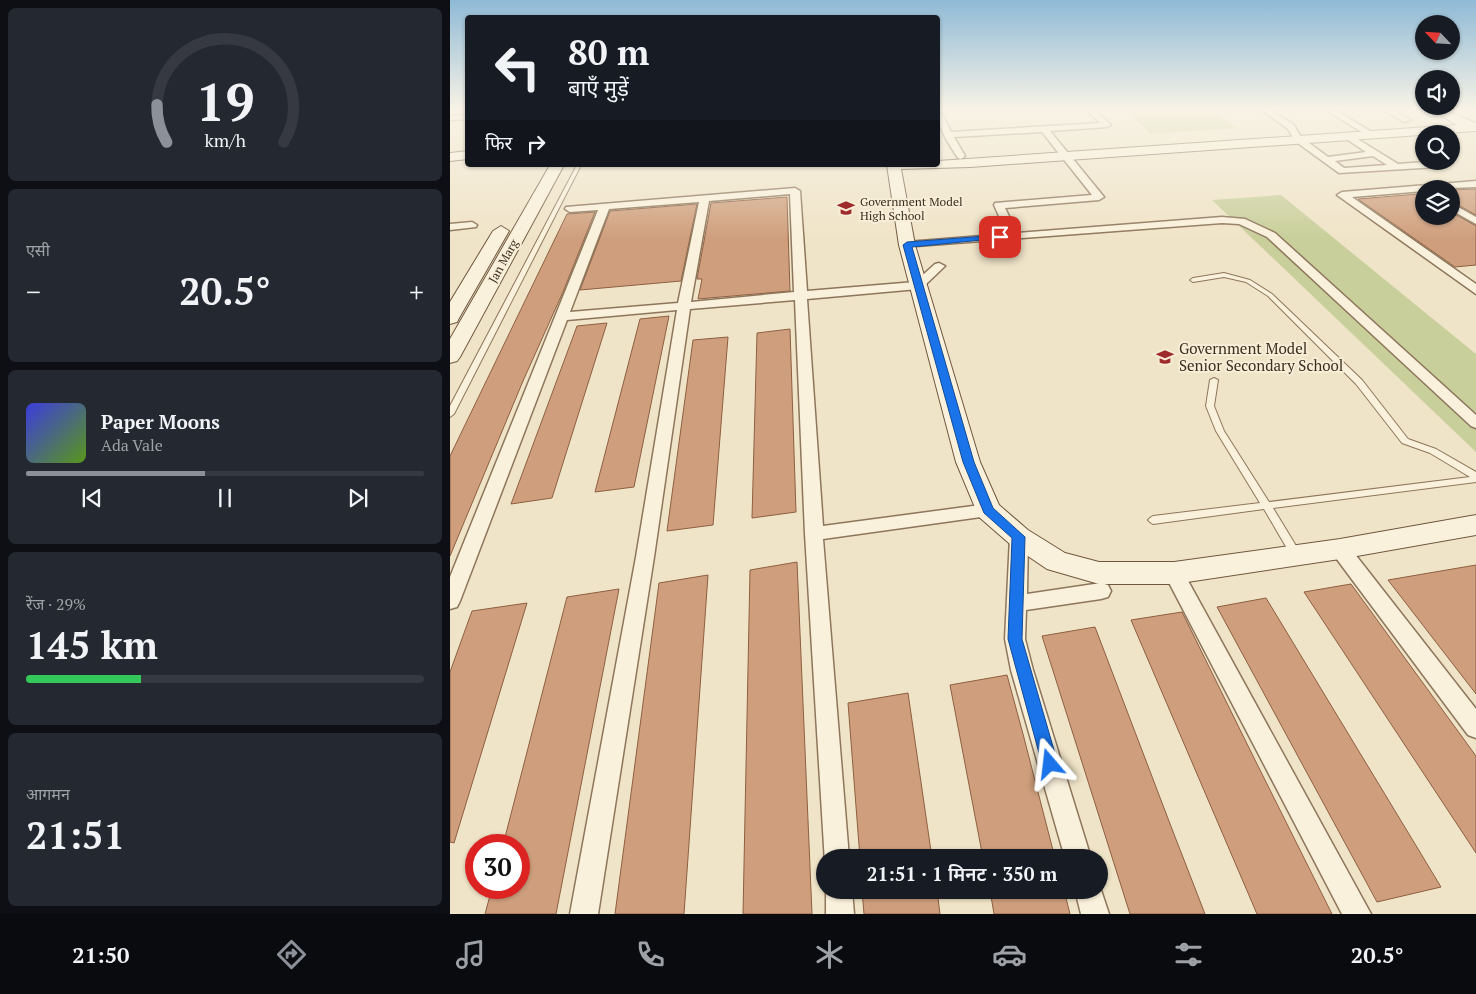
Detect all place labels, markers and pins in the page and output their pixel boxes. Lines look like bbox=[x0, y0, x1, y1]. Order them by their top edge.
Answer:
place label: Government Model High School bbox=[860, 194, 963, 223]
school or university icon: Government Model High School bbox=[836, 198, 856, 218]
pin bbox=[979, 216, 1021, 258]
place label: Government Model Senior Secondary School bbox=[1179, 338, 1343, 375]
school or university icon: Government Model Senior Secondary School bbox=[1155, 347, 1175, 367]

